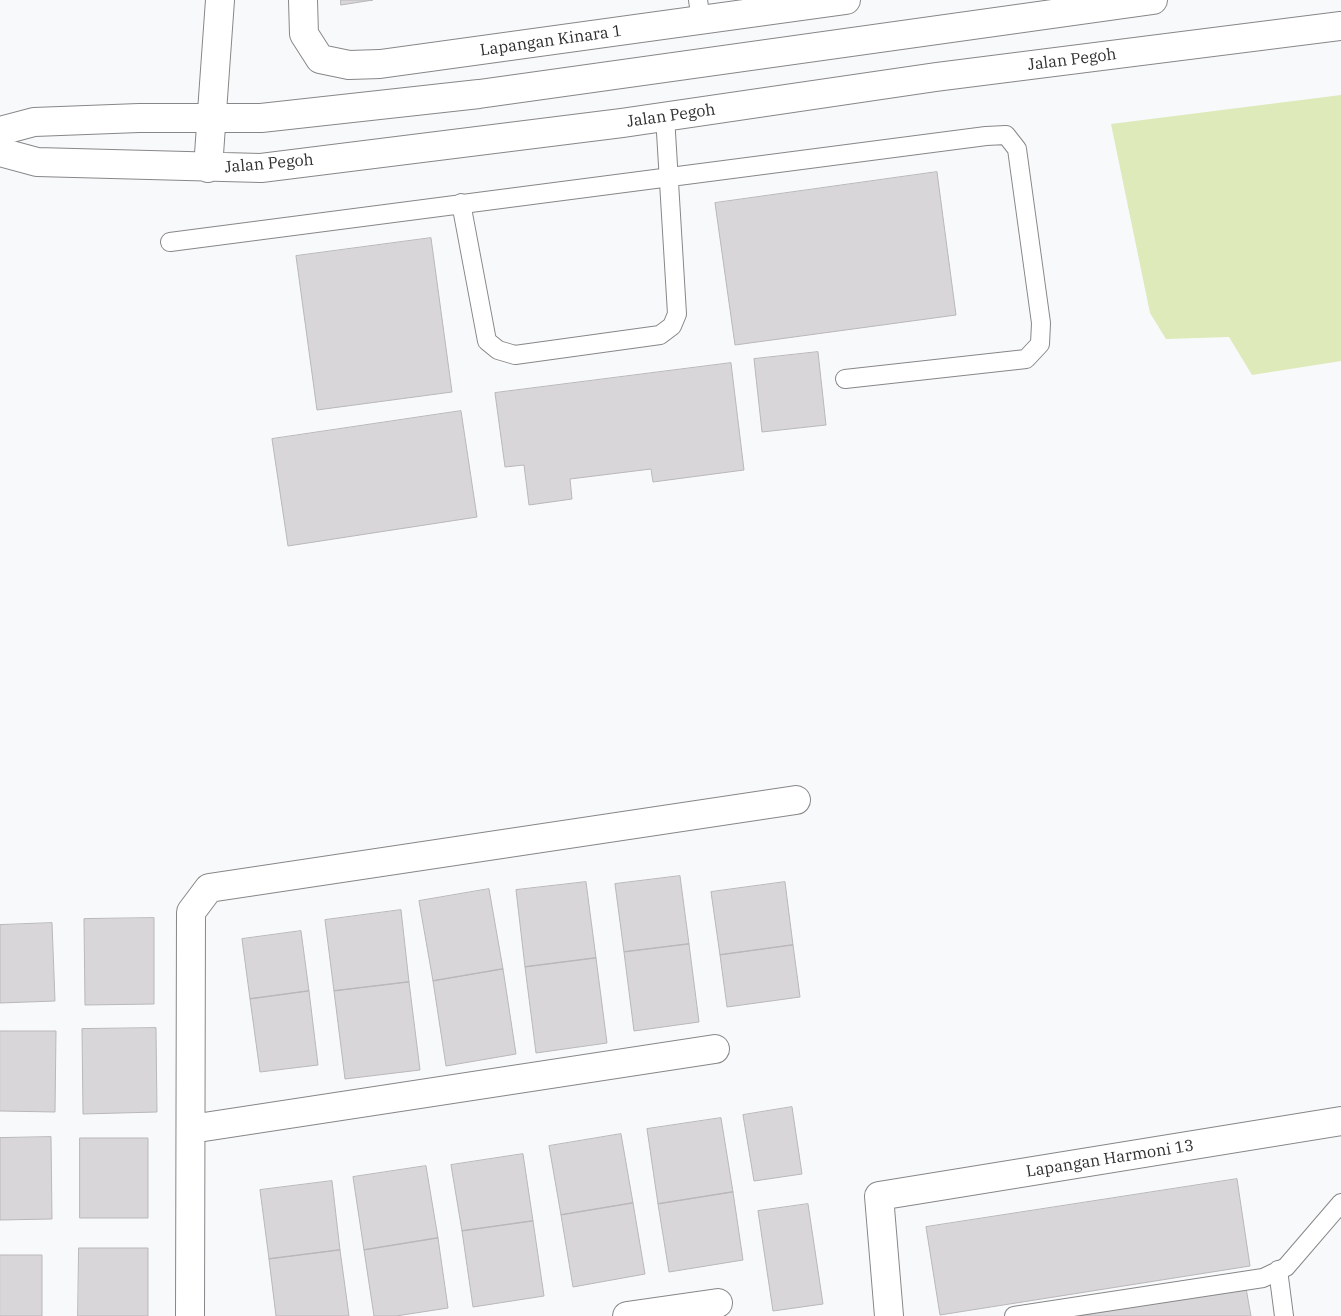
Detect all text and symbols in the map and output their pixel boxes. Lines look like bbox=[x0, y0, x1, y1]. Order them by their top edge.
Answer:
street label: Lapangan Kinara 1 bbox=[479, 22, 623, 60]
street label: Jalan Pegoh bbox=[1027, 45, 1117, 75]
street label: Jalan Pegoh bbox=[625, 100, 717, 132]
street label: Jalan Pegoh bbox=[224, 151, 314, 177]
street label: Lapangan Harmoni 13 bbox=[1025, 1136, 1195, 1182]

